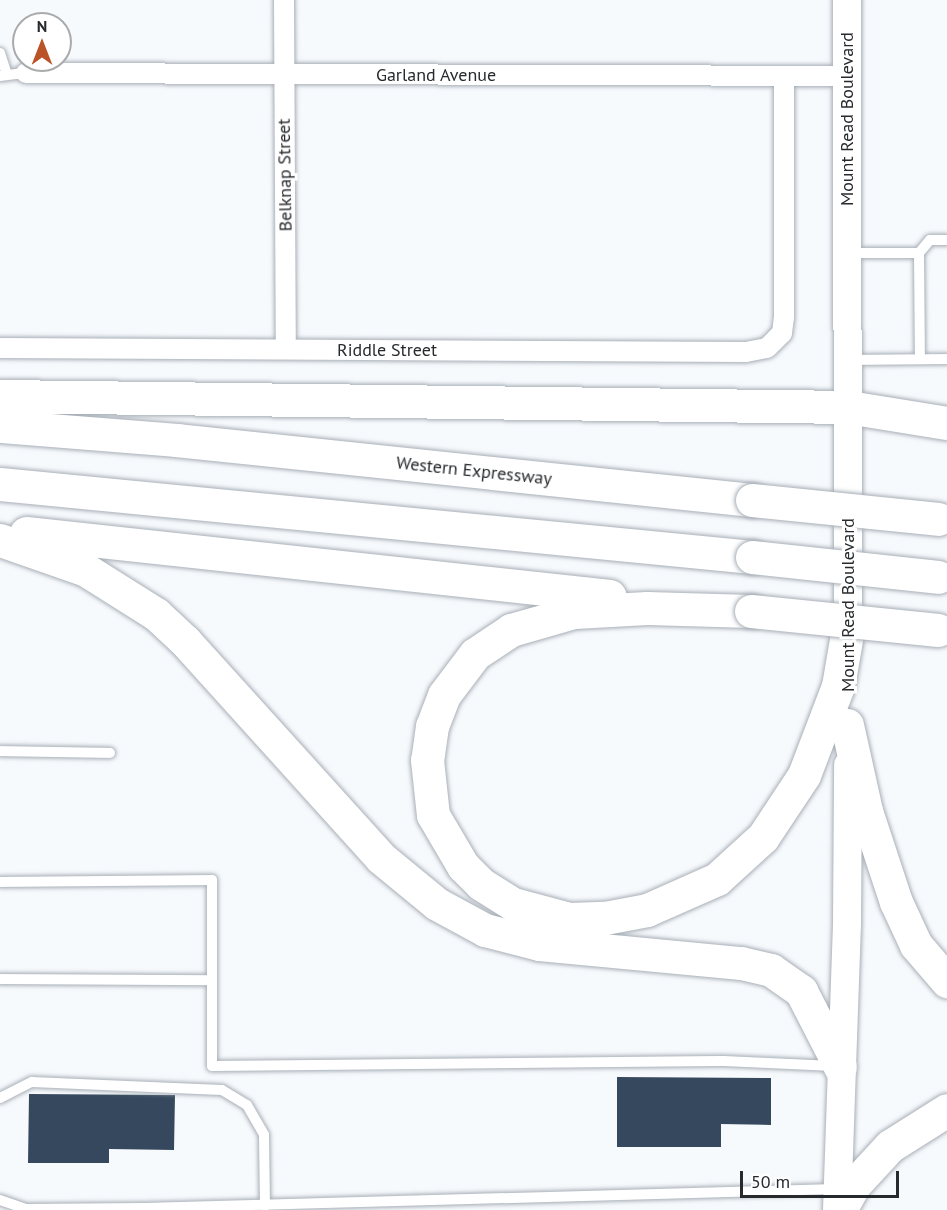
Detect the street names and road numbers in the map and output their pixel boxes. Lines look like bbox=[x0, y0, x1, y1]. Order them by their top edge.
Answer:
street label: Mount Read Boulevard bbox=[836, 32, 858, 206]
street label: Garland Avenue bbox=[376, 64, 496, 86]
street label: Belknap Street bbox=[273, 118, 297, 232]
street label: Riddle Street bbox=[337, 339, 437, 361]
street label: Western Expressway bbox=[395, 452, 553, 490]
street label: Mount Read Boulevard bbox=[837, 518, 859, 692]

